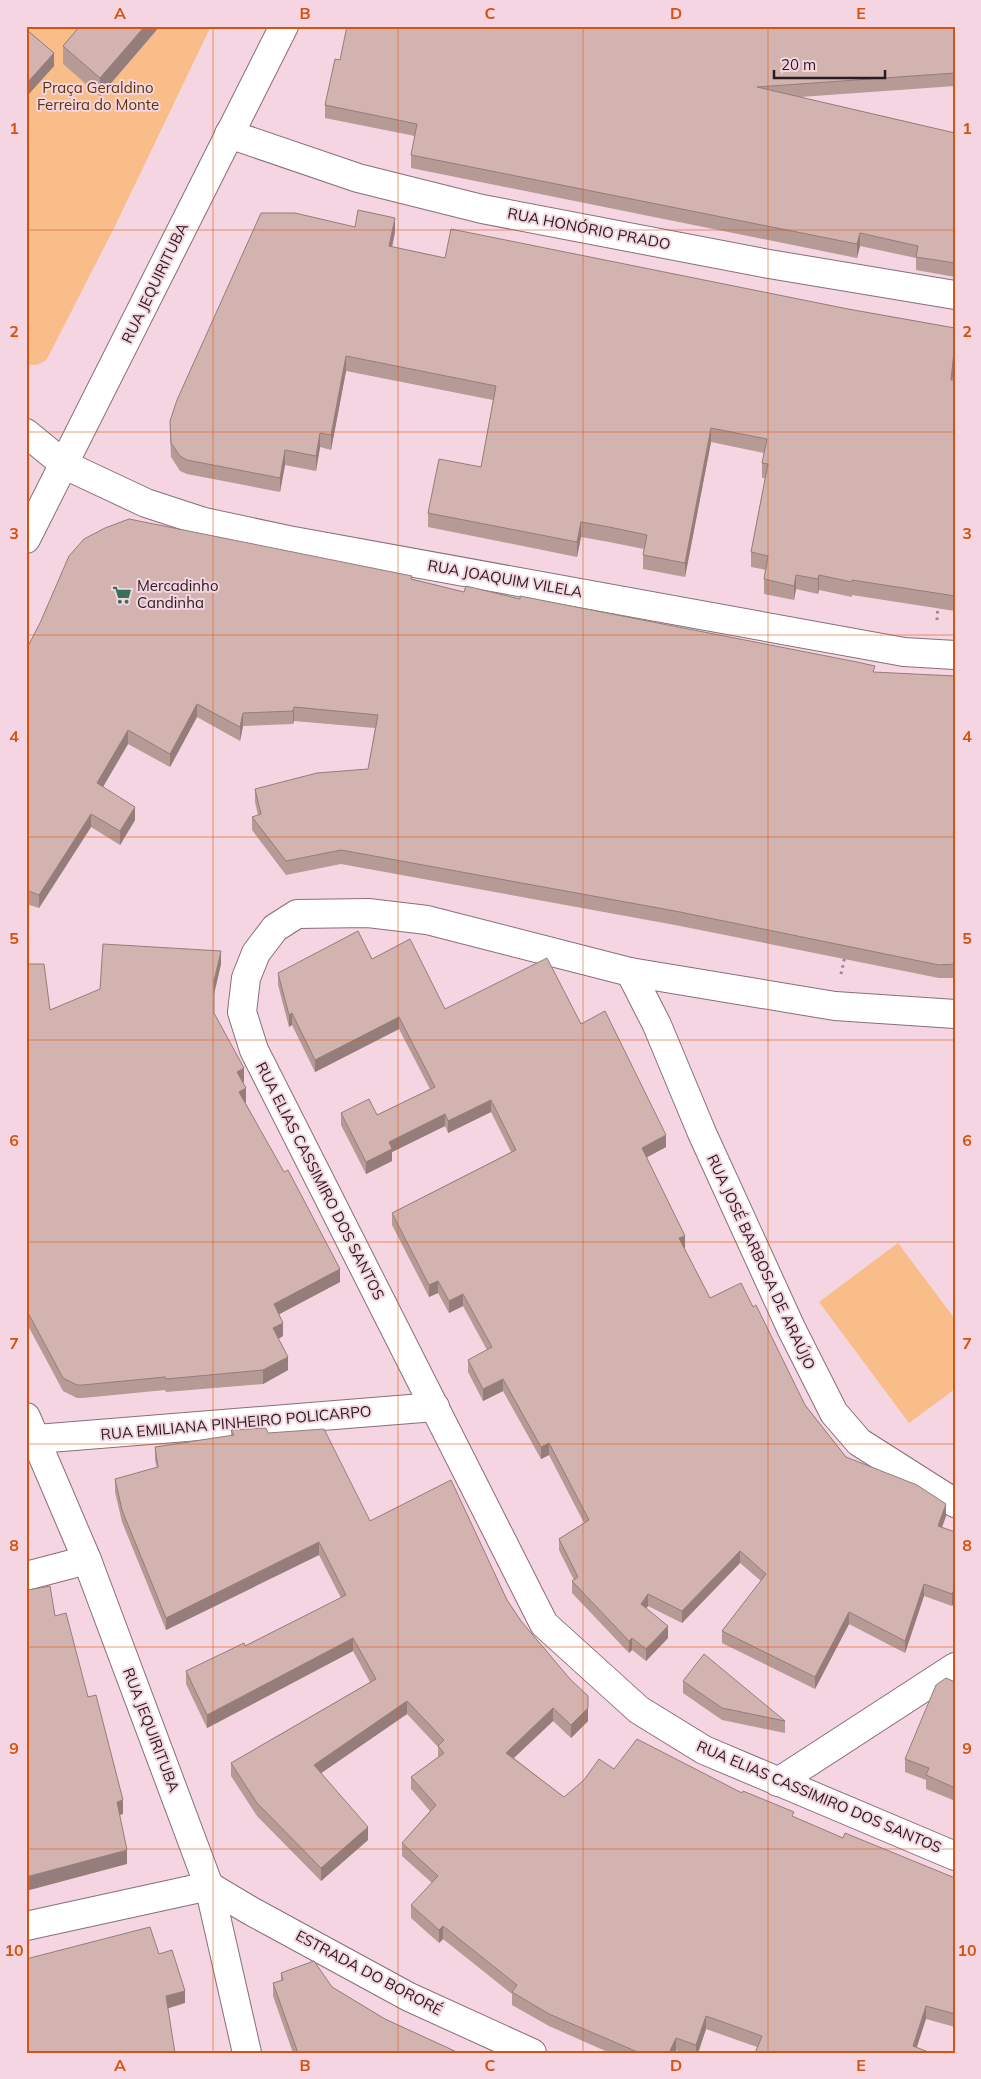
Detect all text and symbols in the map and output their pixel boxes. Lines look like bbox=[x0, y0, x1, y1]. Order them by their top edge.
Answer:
text: A bbox=[114, 3, 126, 23]
text: B bbox=[299, 3, 311, 23]
text: C bbox=[485, 3, 496, 23]
text: D bbox=[670, 3, 682, 23]
text: E bbox=[856, 3, 866, 23]
scale bar bbox=[774, 48, 885, 80]
text: 20 m bbox=[781, 55, 816, 74]
park label: Praça Geraldino Ferreira do Monte bbox=[37, 78, 159, 114]
text: 1 bbox=[9, 118, 19, 138]
text: 1 bbox=[962, 118, 972, 138]
street label: RUA HONÓRIO PRADO bbox=[506, 203, 672, 254]
street label: RUA JEQUIRITUBA bbox=[117, 219, 192, 346]
text: 2 bbox=[9, 321, 19, 341]
text: 2 bbox=[962, 321, 972, 341]
text: 3 bbox=[9, 523, 19, 543]
text: 3 bbox=[962, 523, 972, 543]
street label: RUA JOAQUIM VILELA bbox=[426, 556, 584, 601]
place label: Mercadinho Candinha bbox=[137, 576, 218, 612]
supermarket icon: Mercadinho Candinha bbox=[111, 584, 133, 606]
text: 4 bbox=[9, 726, 19, 746]
text: 4 bbox=[962, 726, 972, 746]
text: 5 bbox=[9, 928, 19, 948]
text: 5 bbox=[962, 928, 972, 948]
street label: RUA ELIAS CASSIMIRO DOS SANTOS bbox=[252, 1059, 389, 1303]
text: 6 bbox=[9, 1130, 19, 1150]
text: 6 bbox=[962, 1130, 972, 1150]
street label: RUA JOSÉ BARBOSA DE ARAÚJO bbox=[703, 1151, 820, 1373]
text: 7 bbox=[9, 1333, 19, 1353]
text: 7 bbox=[962, 1333, 972, 1353]
street label: RUA EMILIANA PINHEIRO POLICARPO bbox=[100, 1401, 372, 1444]
text: 8 bbox=[9, 1535, 19, 1555]
text: 8 bbox=[962, 1535, 972, 1555]
street label: RUA JEQUIRITUBA bbox=[119, 1665, 184, 1795]
street label: RUA ELIAS CASSIMIRO DOS SANTOS bbox=[694, 1736, 945, 1857]
text: 9 bbox=[9, 1738, 19, 1758]
text: 9 bbox=[962, 1738, 972, 1758]
street label: ESTRADA DO BORORÉ bbox=[293, 1926, 446, 2019]
text: 10 bbox=[4, 1940, 24, 1960]
text: 10 bbox=[957, 1940, 977, 1960]
text: A bbox=[114, 2055, 126, 2075]
text: B bbox=[299, 2055, 311, 2075]
text: C bbox=[485, 2055, 496, 2075]
text: D bbox=[670, 2055, 682, 2075]
text: E bbox=[856, 2055, 866, 2075]

